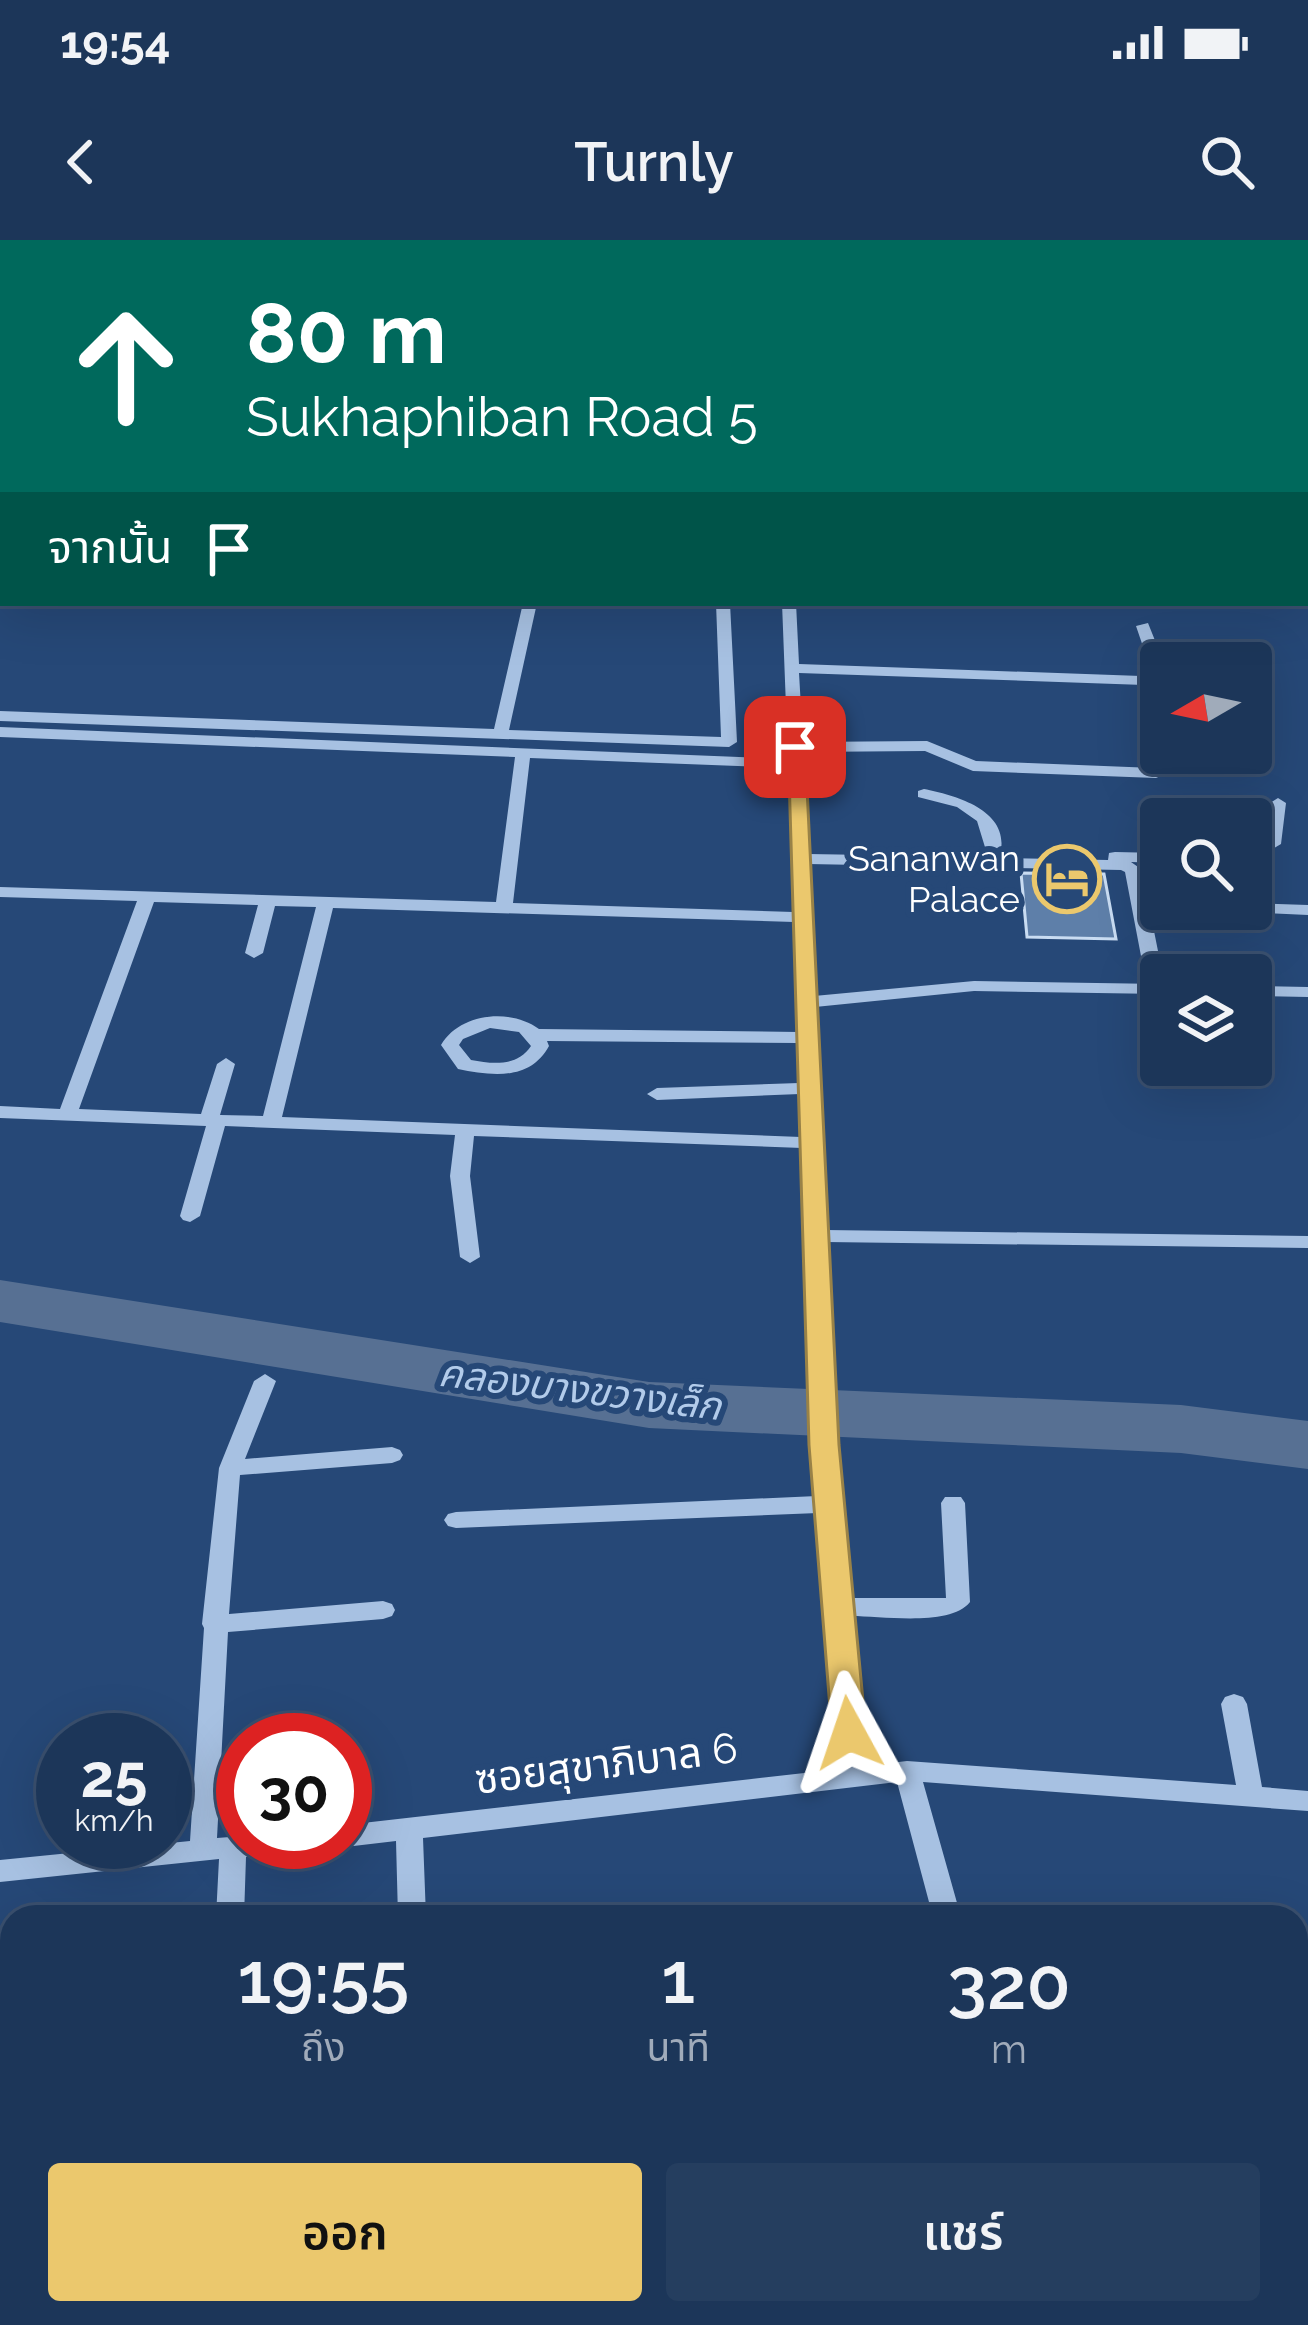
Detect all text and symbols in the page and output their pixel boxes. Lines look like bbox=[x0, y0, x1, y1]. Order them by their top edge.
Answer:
text: 19:54 bbox=[60, 16, 170, 69]
icon: back bbox=[48, 129, 114, 195]
icon: search bbox=[1194, 129, 1260, 195]
text: Turnly bbox=[574, 130, 734, 194]
text: 80 m bbox=[246, 284, 447, 383]
icon: ahead bbox=[48, 288, 204, 444]
text: Sukhaphiban Road 5 bbox=[246, 385, 758, 449]
icon: arrive bbox=[196, 516, 262, 582]
text: จากนั้น bbox=[48, 521, 172, 574]
north arrow bbox=[1140, 642, 1272, 774]
map controls bbox=[1140, 642, 1272, 1086]
pin bbox=[744, 696, 846, 798]
icon: arrive bbox=[762, 714, 828, 780]
button: search bbox=[1140, 798, 1272, 930]
place label: Sananwan Palace bbox=[848, 837, 1020, 920]
hotel icon: Sananwan Palace bbox=[1032, 844, 1102, 914]
button: layers bbox=[1140, 954, 1272, 1086]
water label: คลองบางขวางเล็ก bbox=[436, 1349, 725, 1429]
position arrow bbox=[786, 1670, 912, 1796]
speed limit sign: 30 bbox=[216, 1713, 372, 1869]
street label: ซอยสุขาภิบาล 6 bbox=[472, 1723, 740, 1805]
text: 25 bbox=[80, 1741, 148, 1811]
text: km/h bbox=[74, 1803, 154, 1838]
text: 19:55 bbox=[237, 1935, 409, 2020]
text: 1 bbox=[661, 1935, 695, 2020]
text: 320 bbox=[947, 1941, 1071, 2026]
text: ถึง bbox=[301, 2024, 345, 2070]
text: นาที bbox=[646, 2024, 710, 2070]
text: m bbox=[991, 2026, 1027, 2072]
button: ออก bbox=[48, 2163, 642, 2301]
button: แชร์ bbox=[666, 2163, 1260, 2301]

